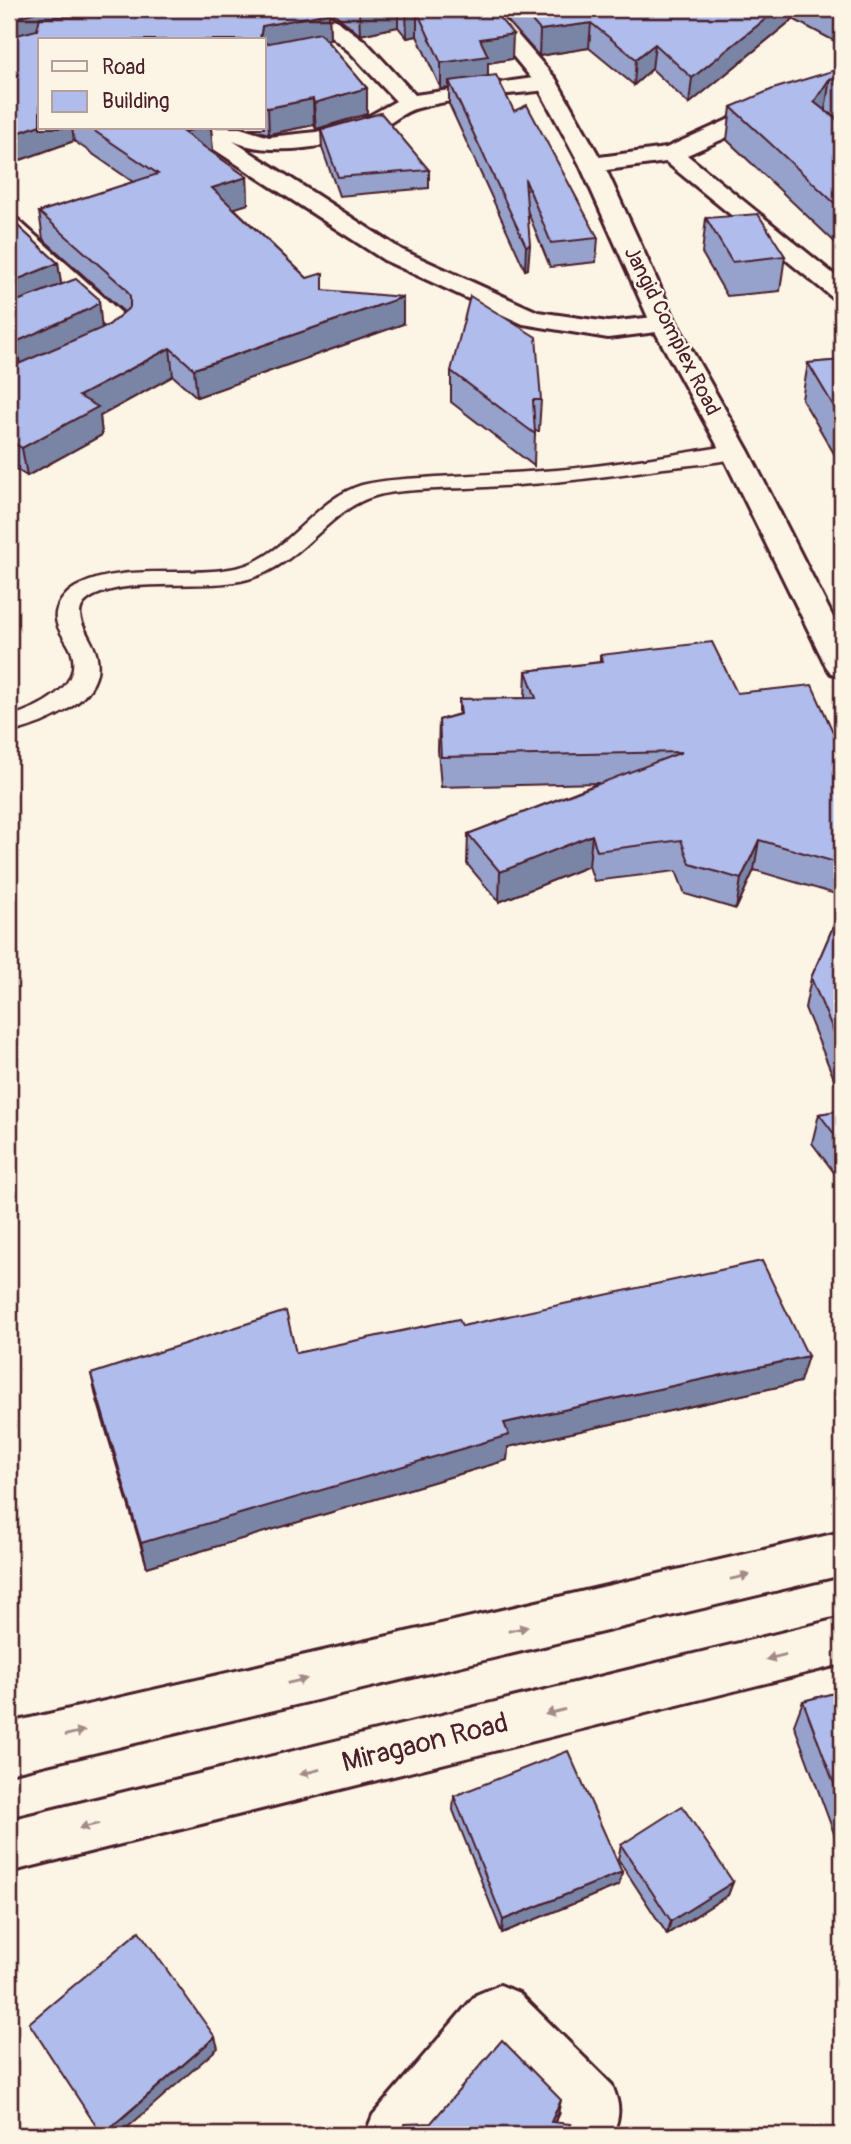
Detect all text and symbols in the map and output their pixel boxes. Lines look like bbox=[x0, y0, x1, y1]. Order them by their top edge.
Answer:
legend bbox=[38, 38, 266, 130]
text: Road bbox=[102, 54, 146, 81]
text: Building bbox=[102, 88, 169, 115]
street label: Jangid Complex Road bbox=[618, 242, 726, 420]
one-way arrow bbox=[729, 1571, 751, 1582]
one-way arrow bbox=[507, 1623, 529, 1634]
one-way arrow bbox=[765, 1652, 787, 1663]
one-way arrow bbox=[286, 1675, 308, 1686]
street label: Miragaon Road bbox=[338, 1705, 512, 1781]
one-way arrow bbox=[544, 1707, 566, 1718]
one-way arrow bbox=[64, 1727, 86, 1738]
one-way arrow bbox=[299, 1767, 321, 1778]
one-way arrow bbox=[78, 1821, 100, 1832]

